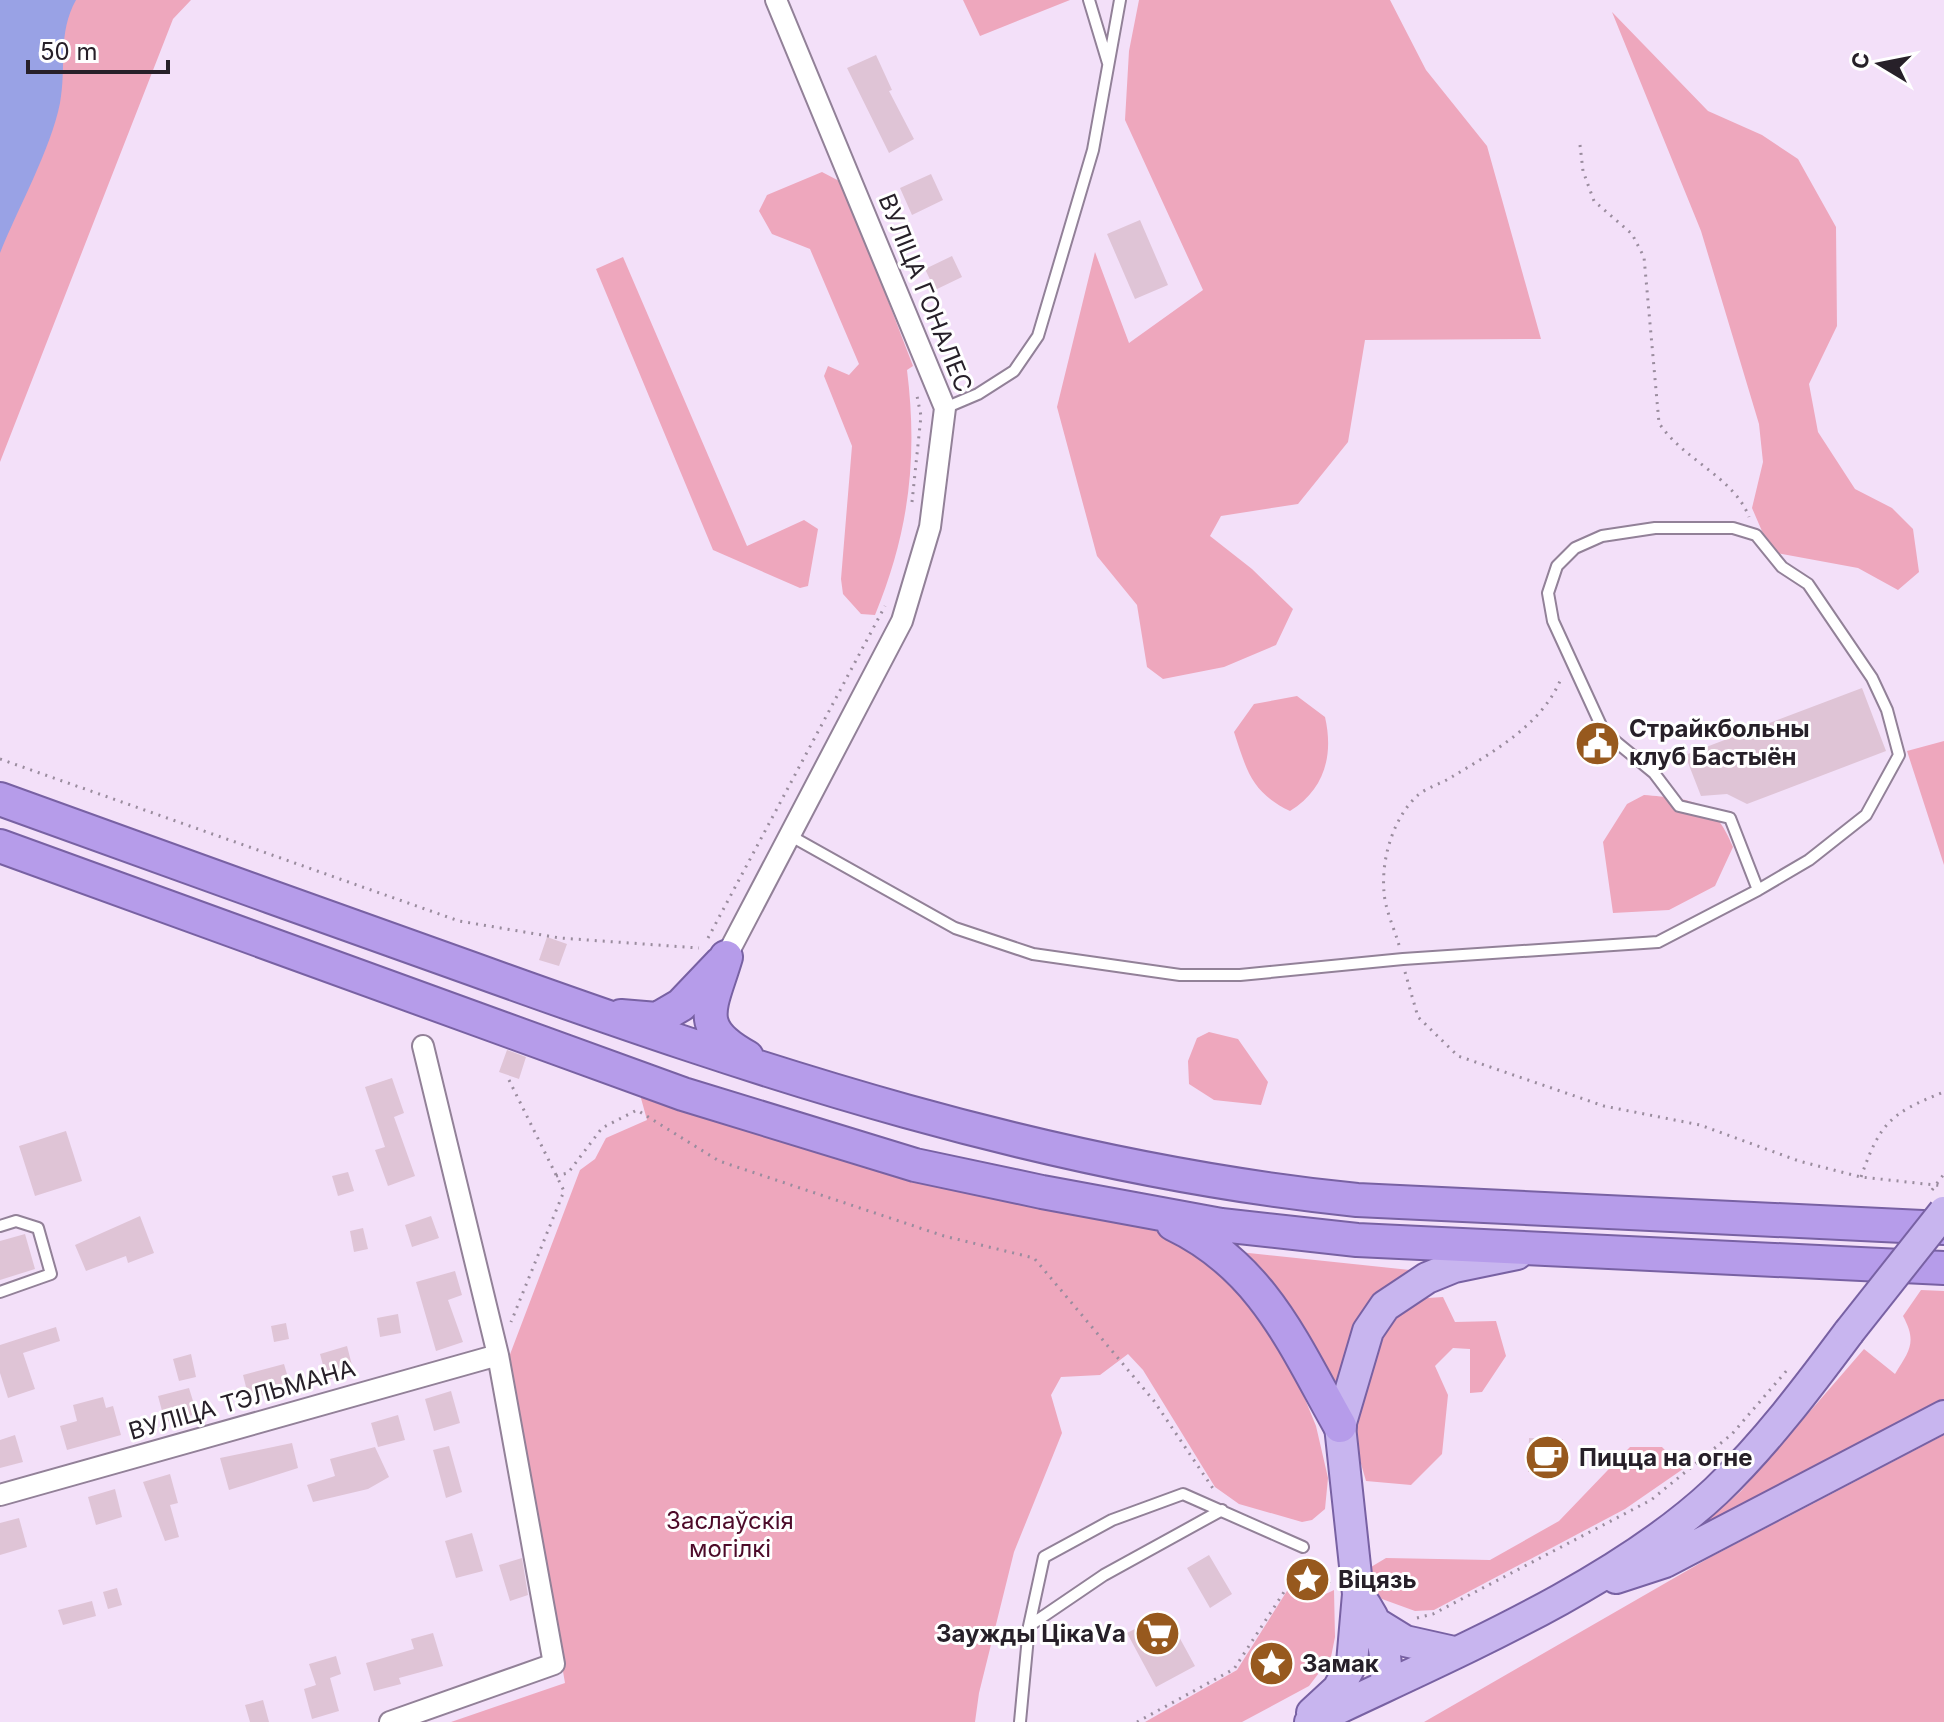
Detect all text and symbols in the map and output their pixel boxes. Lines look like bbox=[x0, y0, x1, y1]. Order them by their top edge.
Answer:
scale bar bbox=[28, 24, 168, 74]
north arrow bbox=[1840, 24, 1920, 104]
text: 50 m bbox=[40, 37, 98, 66]
text: С bbox=[1846, 50, 1875, 71]
street label: ВУЛІЦА ГОНАЛЕС bbox=[872, 189, 979, 396]
place label: Страйкбольны клуб Бастыён bbox=[1629, 714, 1810, 771]
public building icon: Страйкбольны клуб Бастыён bbox=[1574, 719, 1622, 767]
street label: ВУЛІЦА ТЭЛЬМАНА bbox=[125, 1353, 358, 1446]
cafe icon: Пицца на огне bbox=[1524, 1434, 1572, 1482]
place label: Пицца на огне bbox=[1579, 1443, 1753, 1472]
park label: Заслаўскія могілкі bbox=[666, 1506, 794, 1563]
place icon: Віцязь bbox=[1283, 1556, 1331, 1604]
place label: Віцязь bbox=[1338, 1565, 1417, 1594]
supermarket icon: Заужды ЦікаVа bbox=[1133, 1610, 1181, 1658]
place label: Заужды ЦікаVа bbox=[936, 1619, 1126, 1648]
place icon: Замак bbox=[1247, 1640, 1295, 1688]
place label: Замак bbox=[1302, 1649, 1379, 1678]

